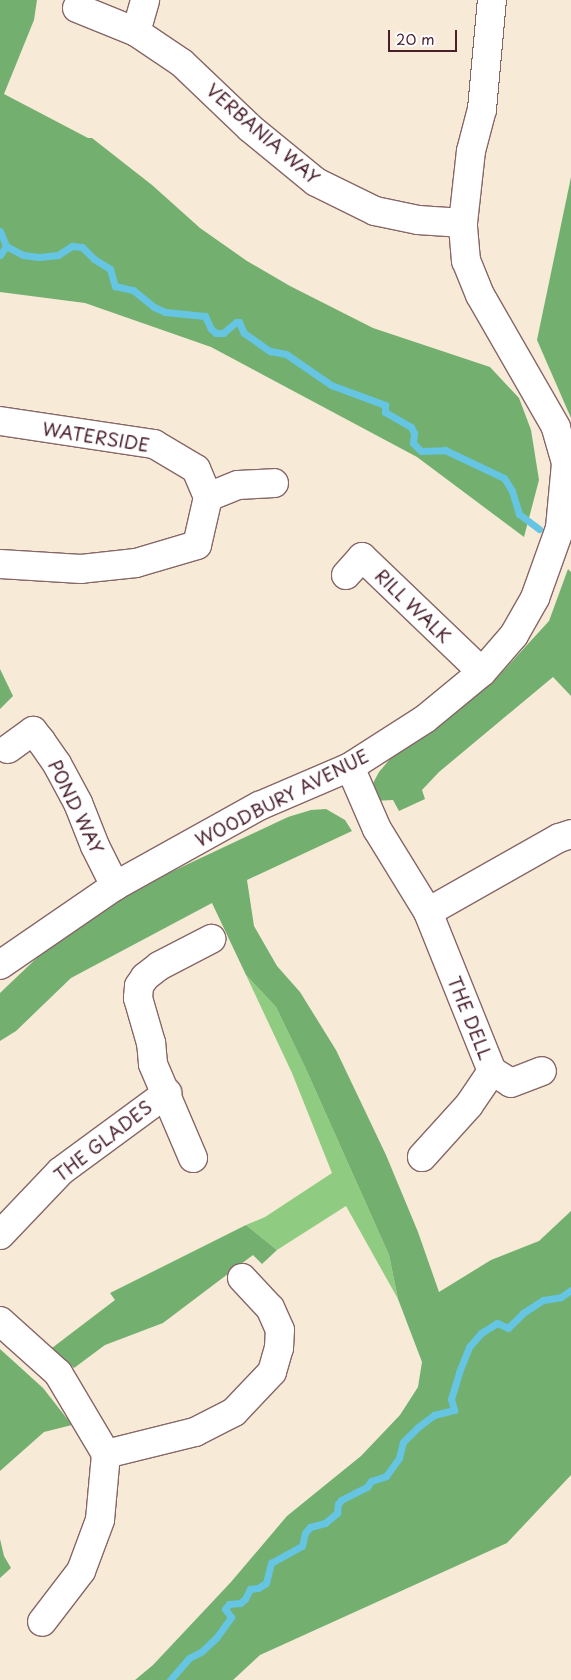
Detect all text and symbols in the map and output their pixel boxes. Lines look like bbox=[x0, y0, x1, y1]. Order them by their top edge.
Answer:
scale bar bbox=[391, 20, 460, 52]
text: 20 m bbox=[396, 27, 435, 50]
street label: VERBANIA WAY bbox=[202, 79, 324, 189]
street label: WATERSIDE bbox=[41, 418, 151, 456]
street label: RILL WALK bbox=[370, 564, 456, 648]
street label: WOODBURY AVENUE bbox=[191, 745, 373, 851]
street label: POND WAY bbox=[44, 757, 108, 857]
street label: THE DELL bbox=[443, 973, 497, 1063]
street label: THE GLADES bbox=[49, 1096, 157, 1186]

